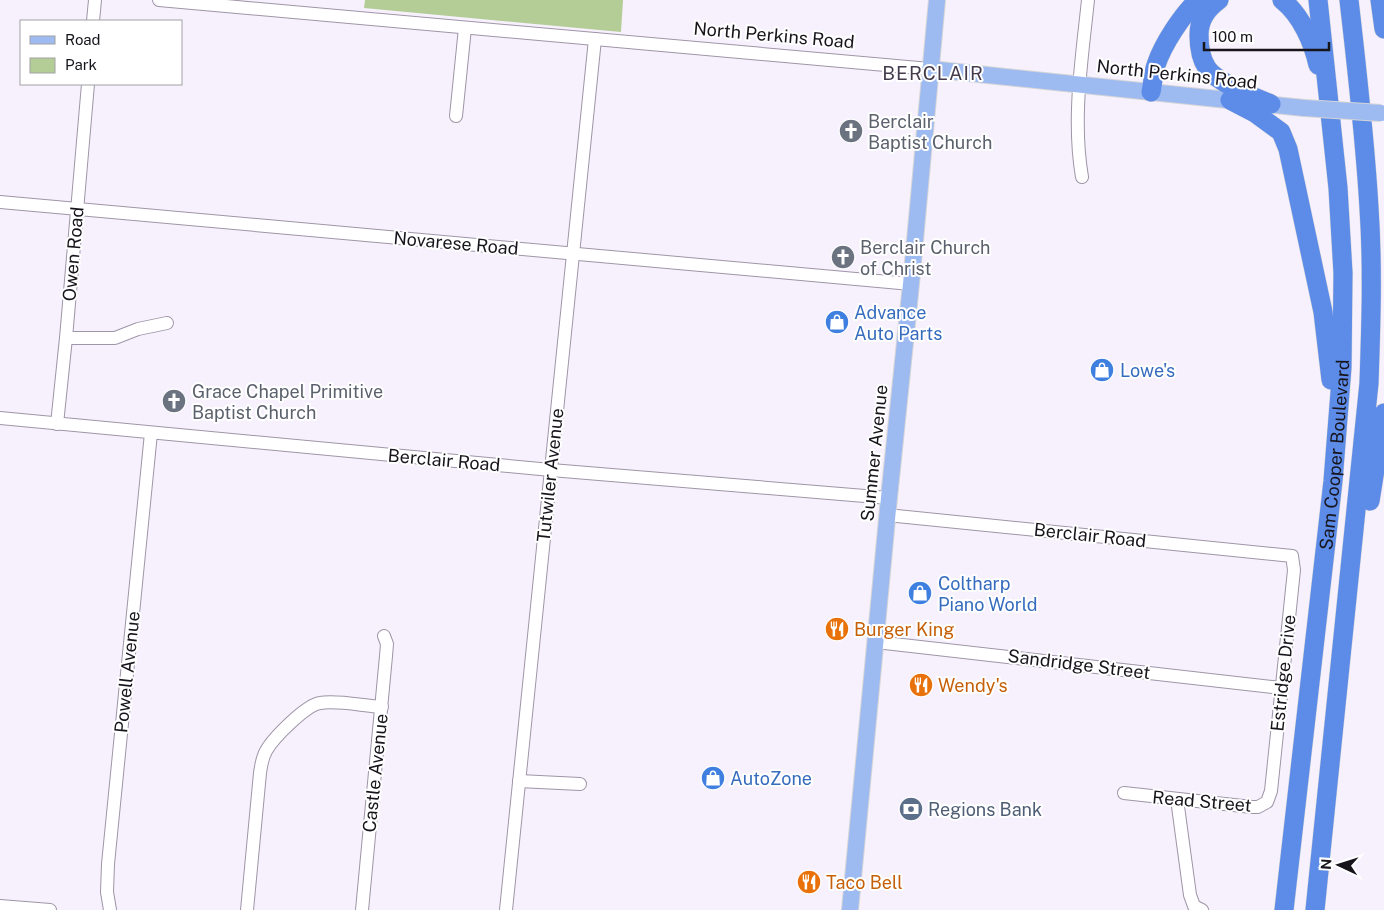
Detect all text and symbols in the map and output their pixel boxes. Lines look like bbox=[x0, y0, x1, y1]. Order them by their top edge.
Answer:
street label: North Perkins Road bbox=[693, 17, 855, 53]
legend bbox=[20, 20, 182, 85]
scale bar bbox=[1204, 20, 1329, 52]
text: 100 m bbox=[1212, 28, 1253, 45]
text: Road bbox=[65, 31, 101, 48]
street label: North Perkins Road bbox=[1095, 55, 1259, 93]
text: Park bbox=[65, 56, 97, 73]
district label: BERCLAIR bbox=[882, 62, 984, 84]
place label: Berclair Baptist Church bbox=[868, 111, 992, 153]
church icon: Berclair Baptist Church bbox=[838, 118, 864, 144]
street label: Owen Road bbox=[58, 206, 88, 302]
street label: Novarese Road bbox=[393, 227, 519, 259]
place label: Berclair Church of Christ bbox=[860, 237, 990, 279]
church icon: Berclair Church of Christ bbox=[830, 244, 856, 270]
place label: Advance Auto Parts bbox=[854, 302, 942, 344]
shop icon: Advance Auto Parts bbox=[824, 309, 850, 335]
shop icon: Lowe's bbox=[1089, 357, 1115, 383]
street label: Sam Cooper Boulevard bbox=[1315, 359, 1353, 551]
place label: Lowe's bbox=[1120, 360, 1175, 381]
place label: Grace Chapel Primitive Baptist Church bbox=[192, 381, 383, 423]
street label: Summer Avenue bbox=[856, 384, 892, 522]
church icon: Grace Chapel Primitive Baptist Church bbox=[161, 388, 187, 414]
street label: Tutwiler Avenue bbox=[533, 407, 567, 543]
street label: Berclair Road bbox=[387, 445, 501, 475]
street label: Berclair Road bbox=[1033, 519, 1147, 551]
place label: Coltharp Piano World bbox=[938, 573, 1038, 615]
shop icon: Coltharp Piano World bbox=[907, 580, 933, 606]
street label: Powell Avenue bbox=[110, 610, 144, 734]
street label: Estridge Drive bbox=[1266, 613, 1300, 733]
restaurant icon: Burger King bbox=[824, 616, 850, 642]
place label: Burger King bbox=[854, 619, 954, 640]
street label: Sandridge Street bbox=[1007, 645, 1151, 683]
restaurant icon: Wendy's bbox=[908, 672, 934, 698]
place label: Wendy's bbox=[938, 675, 1008, 696]
street label: Castle Avenue bbox=[358, 713, 392, 833]
shop icon: AutoZone bbox=[700, 765, 726, 791]
place label: AutoZone bbox=[730, 768, 812, 789]
street label: Read Street bbox=[1151, 786, 1253, 816]
bank icon: Regions Bank bbox=[898, 796, 924, 822]
place label: Regions Bank bbox=[928, 799, 1042, 820]
north arrow bbox=[1314, 840, 1364, 890]
text: N bbox=[1318, 858, 1334, 870]
restaurant icon: Taco Bell bbox=[796, 869, 822, 895]
place label: Taco Bell bbox=[826, 872, 903, 893]

